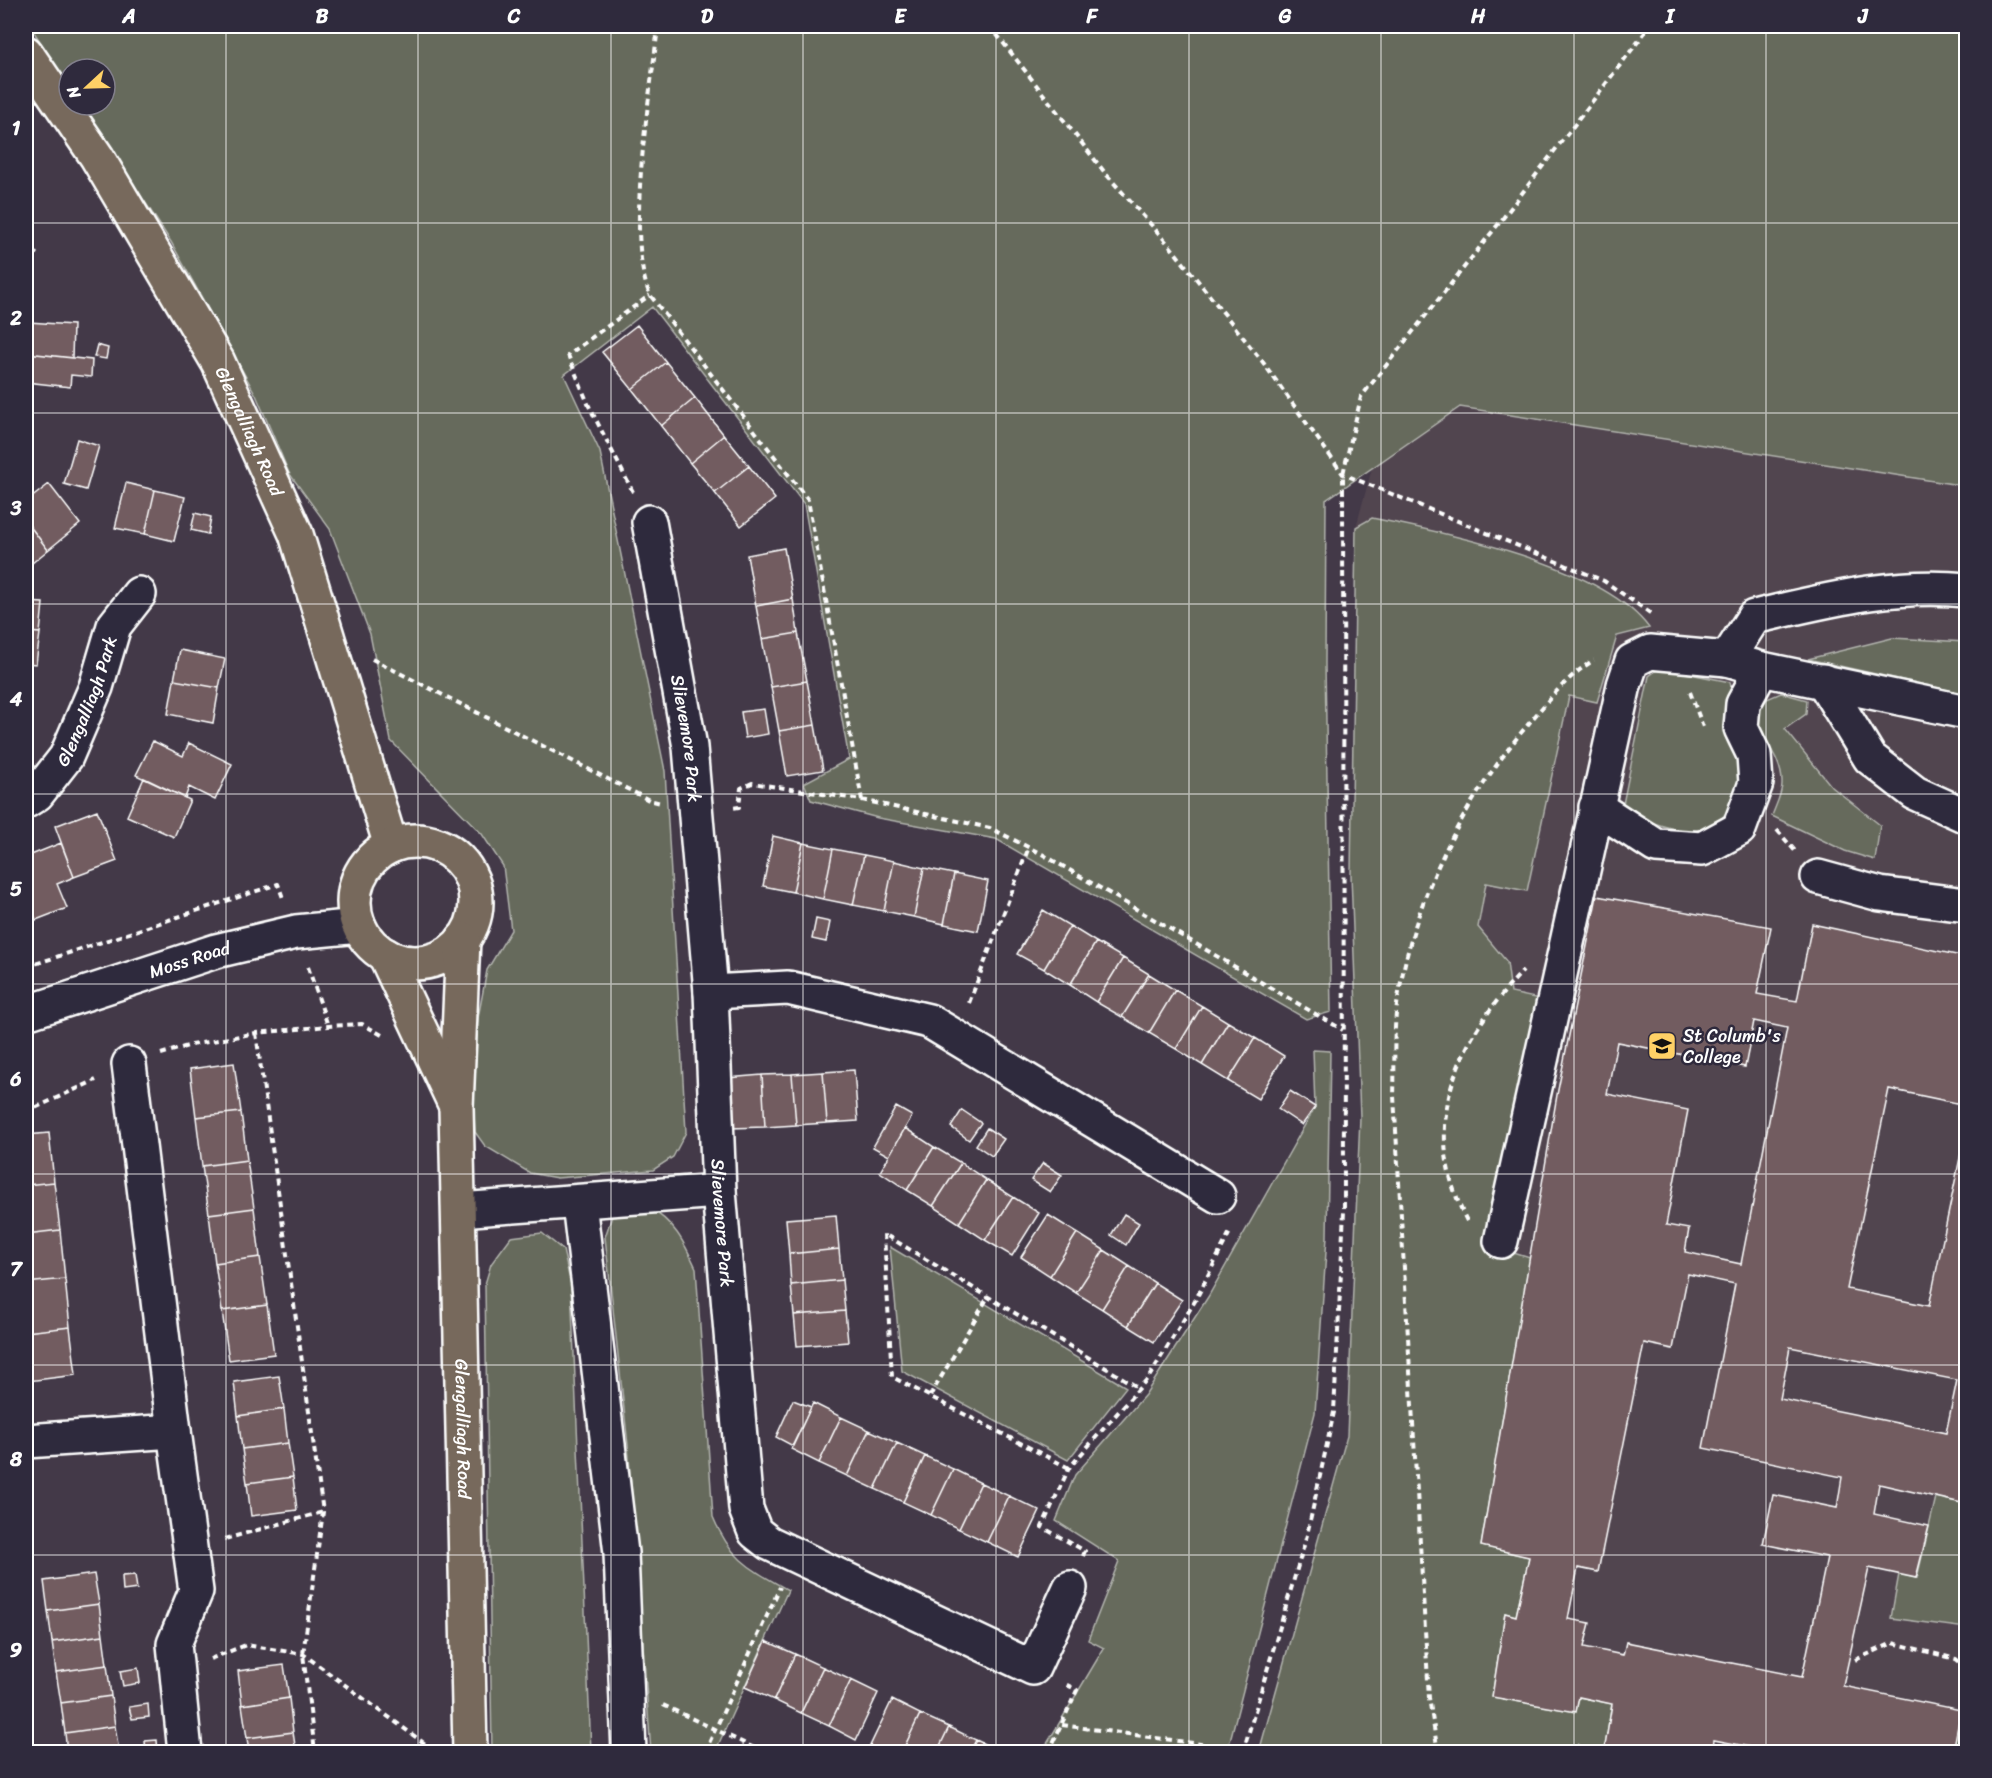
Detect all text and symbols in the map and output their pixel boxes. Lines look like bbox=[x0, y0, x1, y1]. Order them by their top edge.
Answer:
text: A bbox=[121, 0, 136, 34]
text: B bbox=[316, 0, 329, 34]
text: C bbox=[507, 0, 521, 34]
text: D bbox=[701, 0, 714, 34]
text: E bbox=[894, 0, 907, 34]
text: F bbox=[1086, 0, 1099, 34]
text: G bbox=[1278, 0, 1292, 34]
text: H bbox=[1470, 0, 1486, 34]
text: I bbox=[1665, 0, 1676, 34]
text: J bbox=[1857, 0, 1869, 34]
north arrow bbox=[57, 57, 117, 117]
text: N bbox=[58, 81, 89, 104]
text: 1 bbox=[12, 111, 21, 146]
text: 2 bbox=[9, 301, 22, 336]
street label: Glengalliagh Road bbox=[206, 361, 293, 503]
text: 3 bbox=[10, 491, 22, 526]
street label: Glengalliagh Park bbox=[48, 632, 126, 774]
street label: Slievemore Park bbox=[661, 672, 711, 804]
text: 4 bbox=[9, 682, 23, 717]
text: 5 bbox=[10, 872, 22, 907]
street label: Moss Road bbox=[145, 932, 235, 988]
place label: St Columb's College bbox=[1683, 1020, 1781, 1073]
school or university icon: St Columb's College bbox=[1646, 1030, 1678, 1062]
text: 6 bbox=[9, 1062, 22, 1097]
street label: Slievemore Park bbox=[702, 1158, 743, 1289]
text: 7 bbox=[10, 1252, 23, 1287]
street label: Glengalliagh Road bbox=[445, 1359, 481, 1500]
text: 8 bbox=[9, 1442, 23, 1477]
text: 9 bbox=[10, 1633, 22, 1668]

